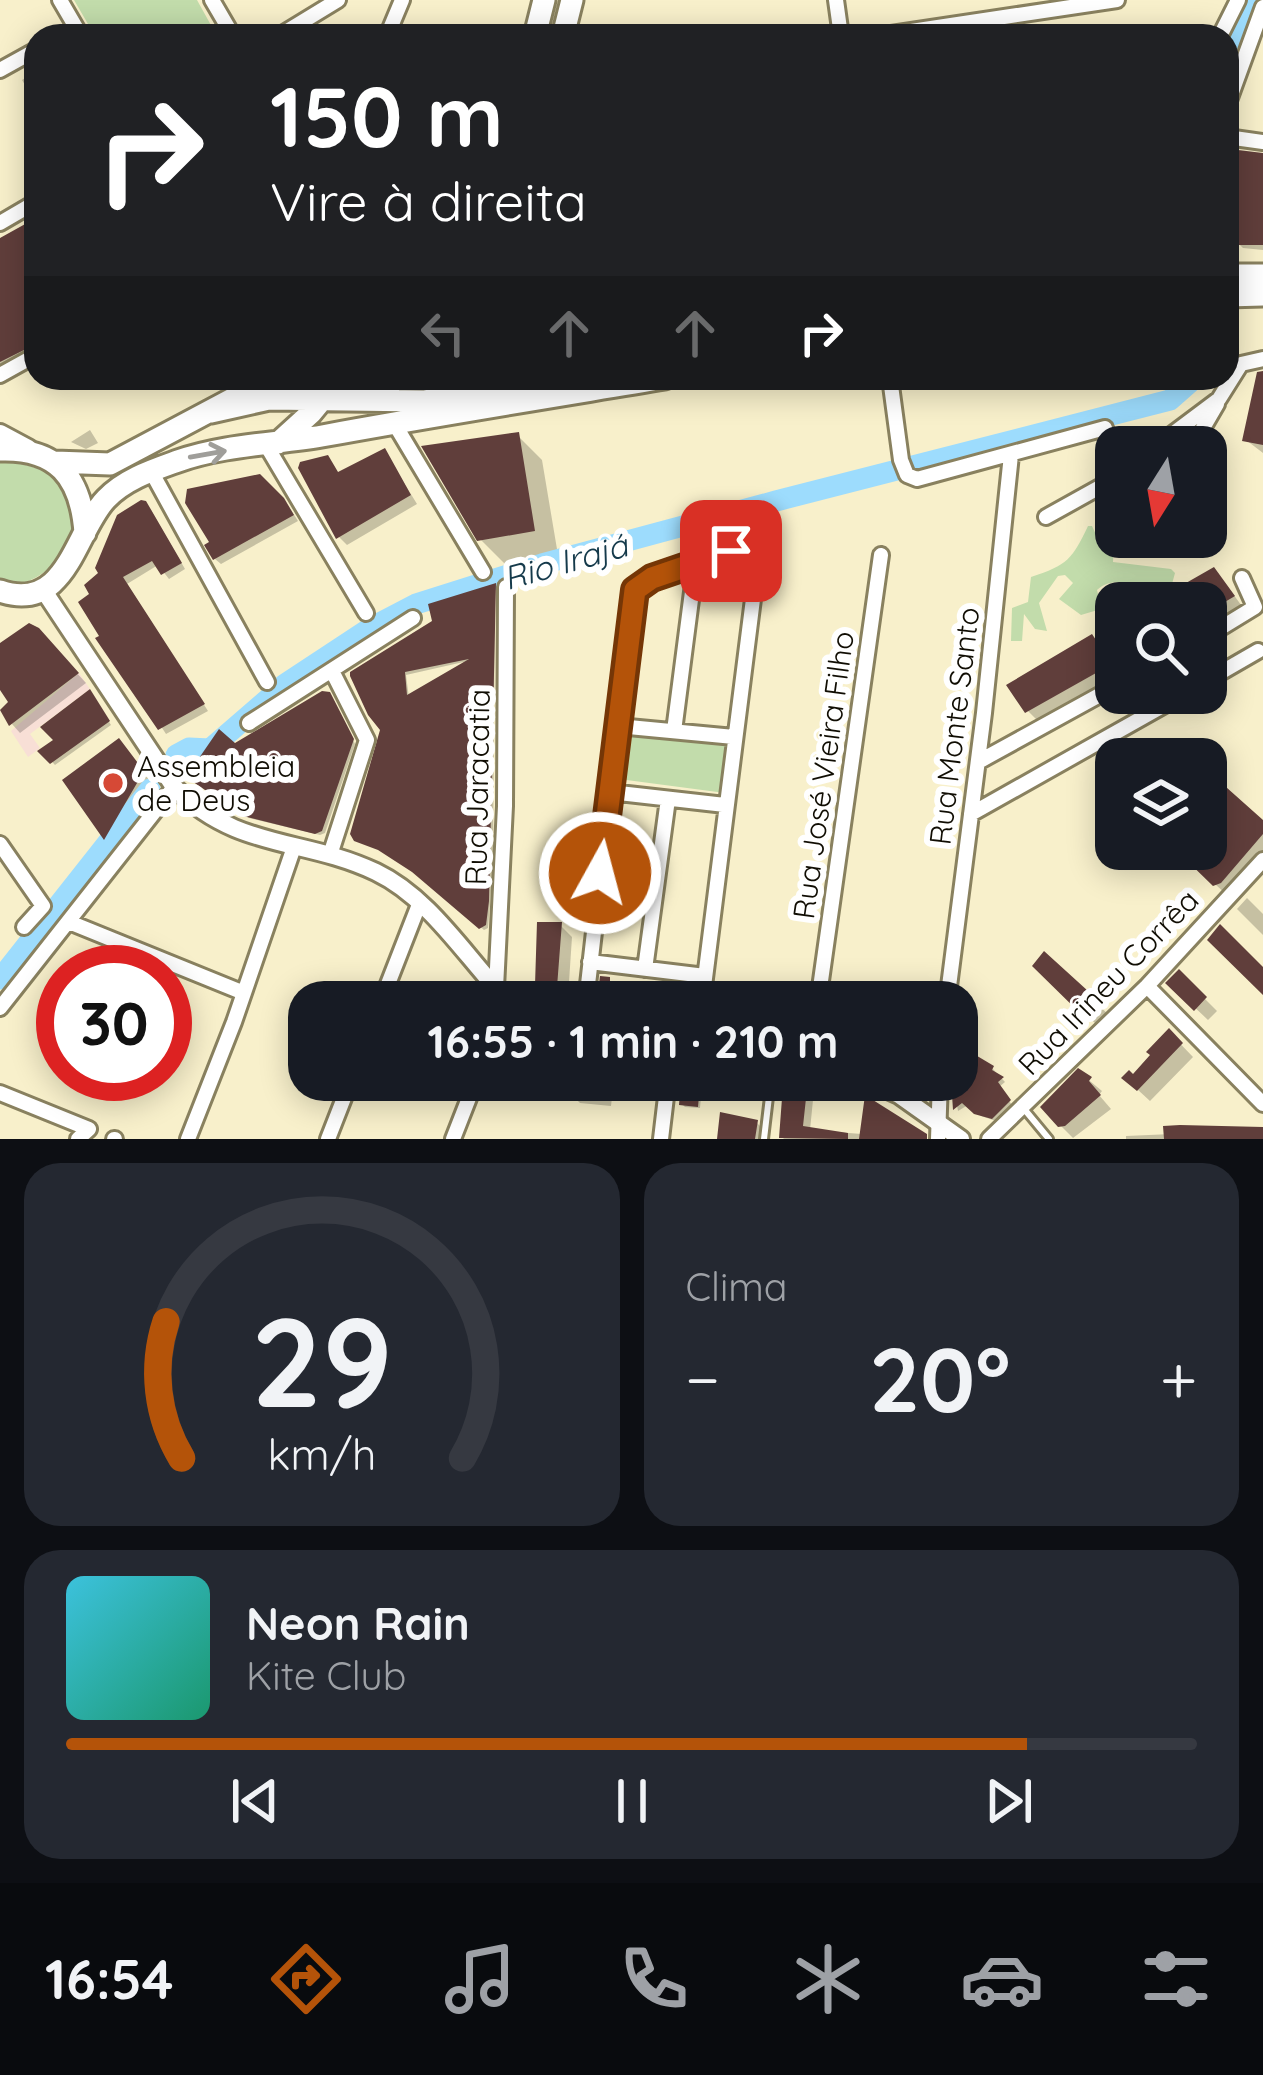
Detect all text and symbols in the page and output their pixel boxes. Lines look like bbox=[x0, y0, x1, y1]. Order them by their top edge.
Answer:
text: 150 m bbox=[270, 63, 504, 168]
icon: right bbox=[72, 72, 228, 228]
text: Vire à direita bbox=[270, 167, 587, 235]
icon: left bbox=[410, 300, 476, 366]
icon: ahead bbox=[536, 300, 602, 366]
icon: ahead bbox=[662, 300, 728, 366]
icon: right bbox=[788, 300, 854, 366]
north arrow bbox=[1095, 426, 1227, 558]
map controls bbox=[1095, 426, 1227, 870]
one-way arrow bbox=[188, 442, 227, 464]
pin bbox=[680, 500, 782, 602]
icon: arrive bbox=[698, 518, 764, 584]
water label: Rio Irajá bbox=[498, 523, 634, 598]
button: search bbox=[1095, 582, 1227, 714]
street label: Rua Monte Santo bbox=[921, 605, 987, 847]
street label: Rua José Vieira Filho bbox=[784, 629, 862, 921]
street label: Rua Jaracatia bbox=[456, 688, 498, 886]
button: layers bbox=[1095, 738, 1227, 870]
place label: Assembleia de Deus bbox=[137, 747, 295, 819]
marker: Assembleia de Deus bbox=[100, 770, 126, 796]
position arrow bbox=[537, 810, 663, 936]
street label: Rua Irineu Corrêa bbox=[1010, 881, 1206, 1083]
speed limit sign: 30 bbox=[36, 945, 192, 1101]
text: 16:55 · 1 min · 210 m bbox=[428, 1013, 838, 1069]
text: Clima bbox=[686, 1262, 788, 1311]
text: 29 bbox=[251, 1282, 393, 1438]
text: 20° bbox=[869, 1322, 1011, 1435]
text: − bbox=[686, 1337, 720, 1420]
text: + bbox=[1160, 1337, 1197, 1420]
text: km/h bbox=[267, 1426, 376, 1480]
text: Neon Rain bbox=[246, 1595, 470, 1651]
text: Kite Club bbox=[246, 1651, 406, 1700]
icon: previous bbox=[222, 1768, 288, 1834]
icon: pause bbox=[599, 1768, 665, 1834]
icon: next bbox=[976, 1768, 1042, 1834]
icon: directions bbox=[264, 1937, 348, 2021]
icon: music bbox=[438, 1937, 522, 2021]
icon: phone bbox=[612, 1937, 696, 2021]
icon: climate bbox=[786, 1937, 870, 2021]
icon: car bbox=[960, 1937, 1044, 2021]
icon: filters bbox=[1134, 1937, 1218, 2021]
text: 16:54 bbox=[45, 1945, 174, 2013]

